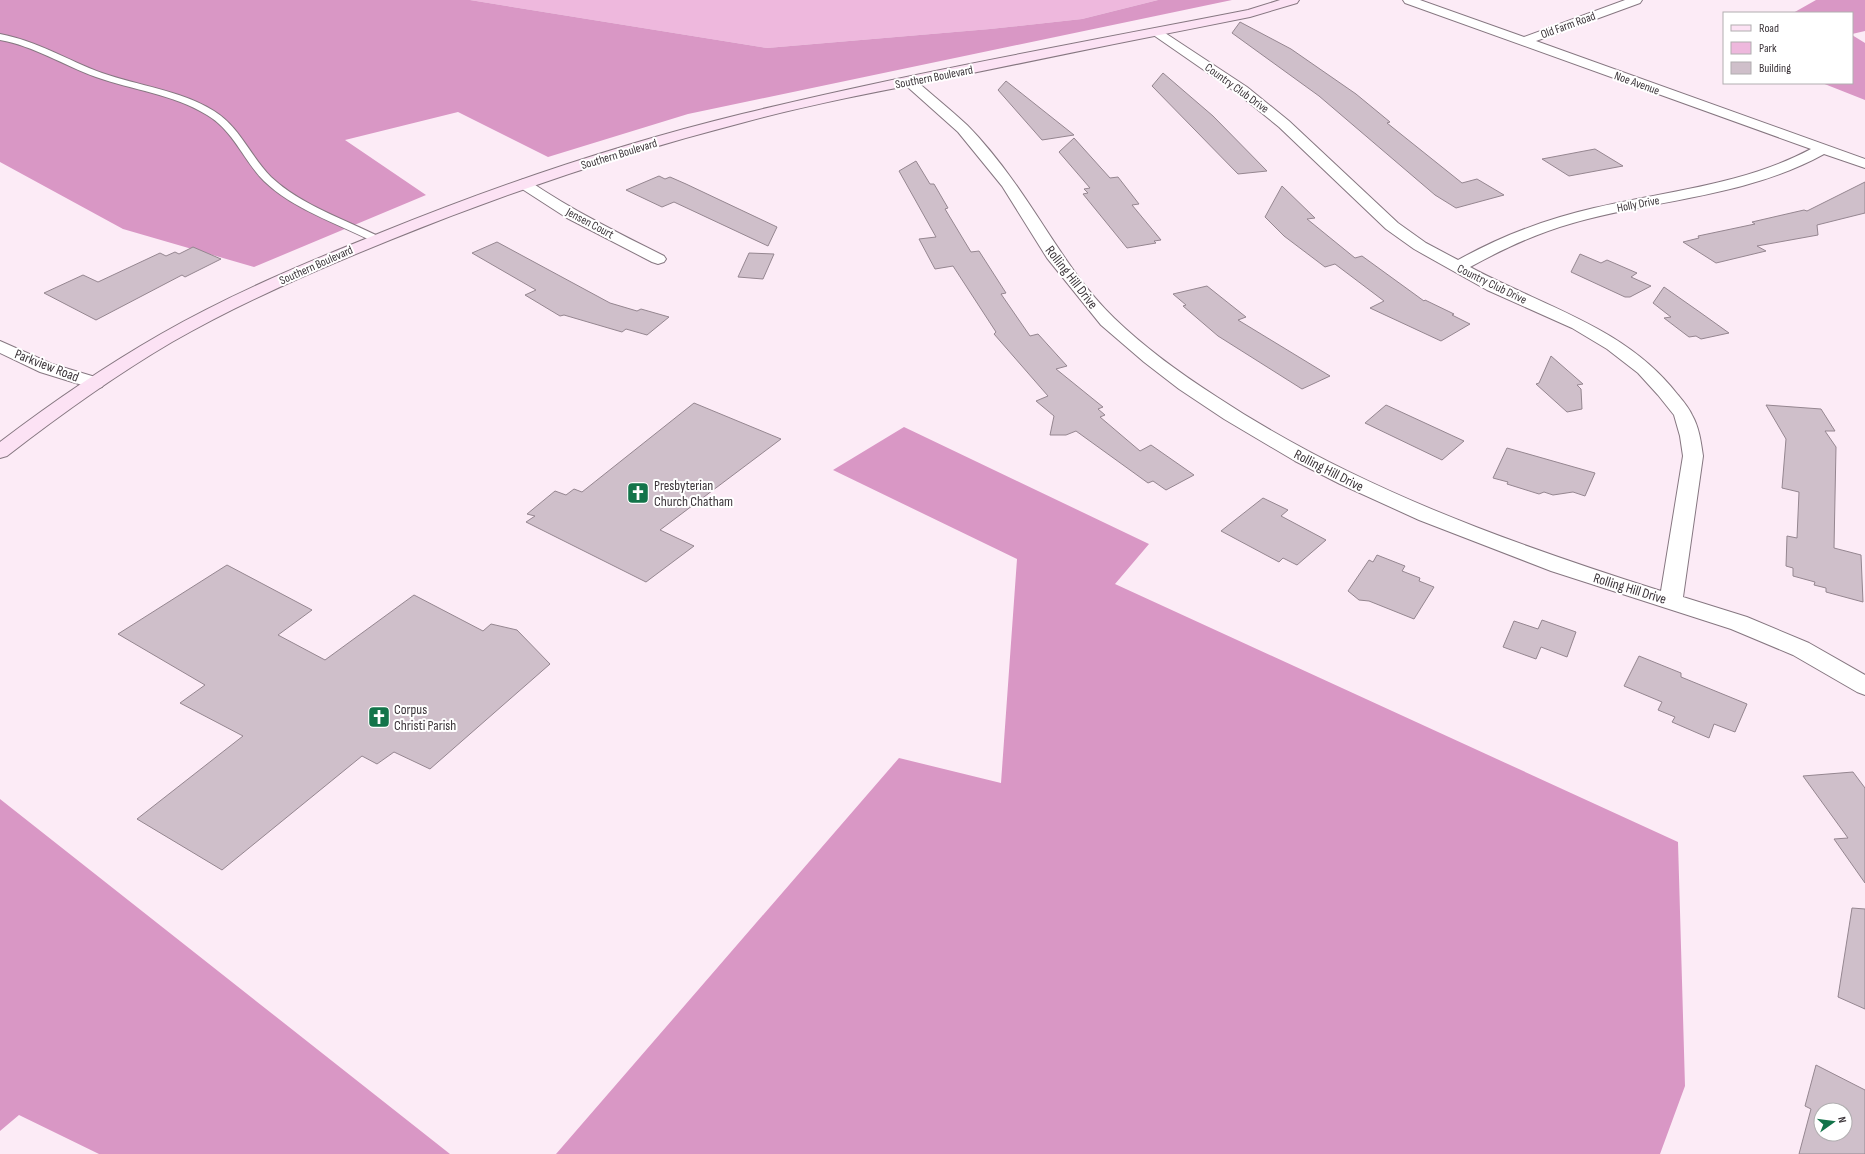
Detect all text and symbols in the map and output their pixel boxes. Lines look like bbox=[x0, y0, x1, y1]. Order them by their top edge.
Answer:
street label: Old Farm Road bbox=[1539, 9, 1598, 42]
legend bbox=[1723, 12, 1853, 84]
text: Road bbox=[1759, 21, 1779, 36]
text: Park bbox=[1759, 41, 1777, 56]
street label: Country Club Drive bbox=[1202, 60, 1272, 117]
text: Building bbox=[1759, 61, 1791, 76]
street label: Southern Boulevard bbox=[894, 63, 974, 92]
street label: Noe Avenue bbox=[1612, 68, 1662, 99]
street label: Southern Boulevard bbox=[579, 136, 659, 173]
street label: Holly Drive bbox=[1616, 193, 1661, 216]
street label: Jensen Court bbox=[563, 204, 616, 242]
street label: Rolling Hill Drive bbox=[1042, 242, 1102, 312]
street label: Southern Boulevard bbox=[277, 243, 355, 288]
street label: Country Club Drive bbox=[1455, 261, 1529, 308]
street label: Parkview Road bbox=[12, 345, 82, 386]
street label: Rolling Hill Drive bbox=[1291, 446, 1366, 495]
place label: Presbyterian Church Chatham bbox=[654, 477, 733, 510]
church icon: Presbyterian Church Chatham bbox=[625, 480, 651, 506]
street label: Rolling Hill Drive bbox=[1591, 569, 1668, 608]
place label: Corpus Christi Parish bbox=[394, 701, 456, 734]
church icon: Corpus Christi Parish bbox=[366, 704, 392, 730]
north arrow bbox=[1813, 1102, 1853, 1142]
text: N bbox=[1835, 1115, 1849, 1124]

